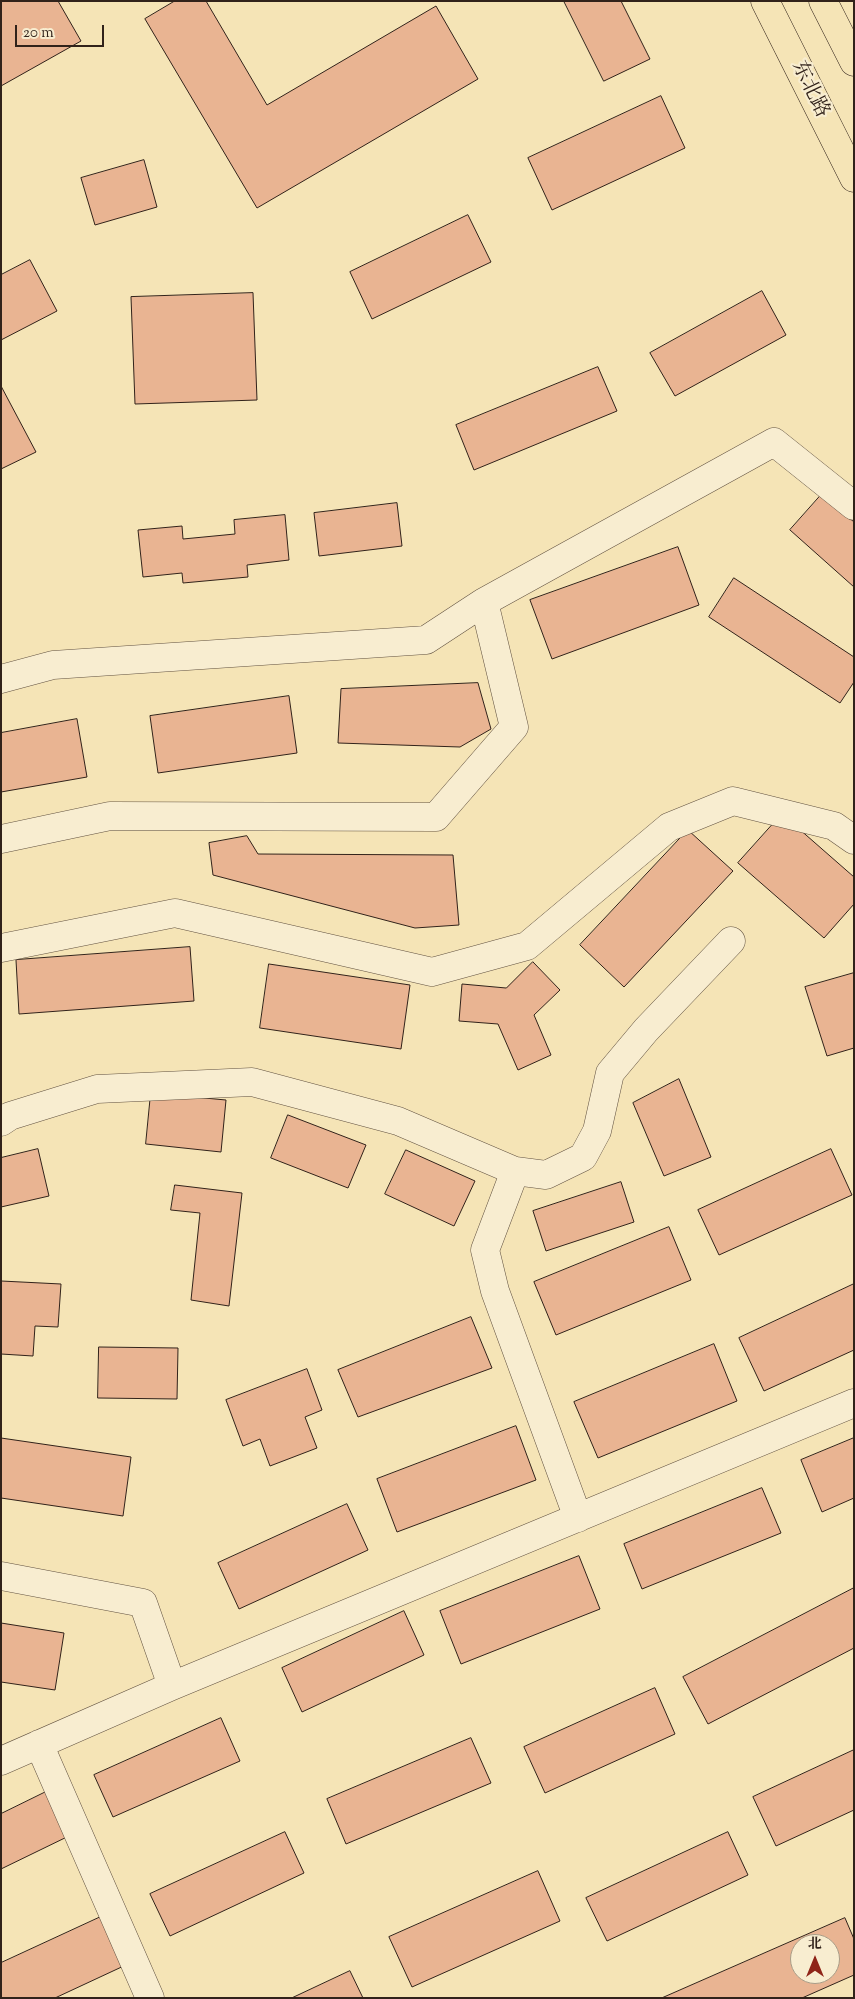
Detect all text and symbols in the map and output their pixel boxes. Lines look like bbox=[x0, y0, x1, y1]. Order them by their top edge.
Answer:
scale bar bbox=[18, 15, 106, 47]
text: 20 m bbox=[23, 23, 54, 44]
street label: 东北路 bbox=[785, 58, 833, 122]
north arrow bbox=[790, 1934, 840, 1984]
text: 北 bbox=[808, 1935, 822, 1955]

